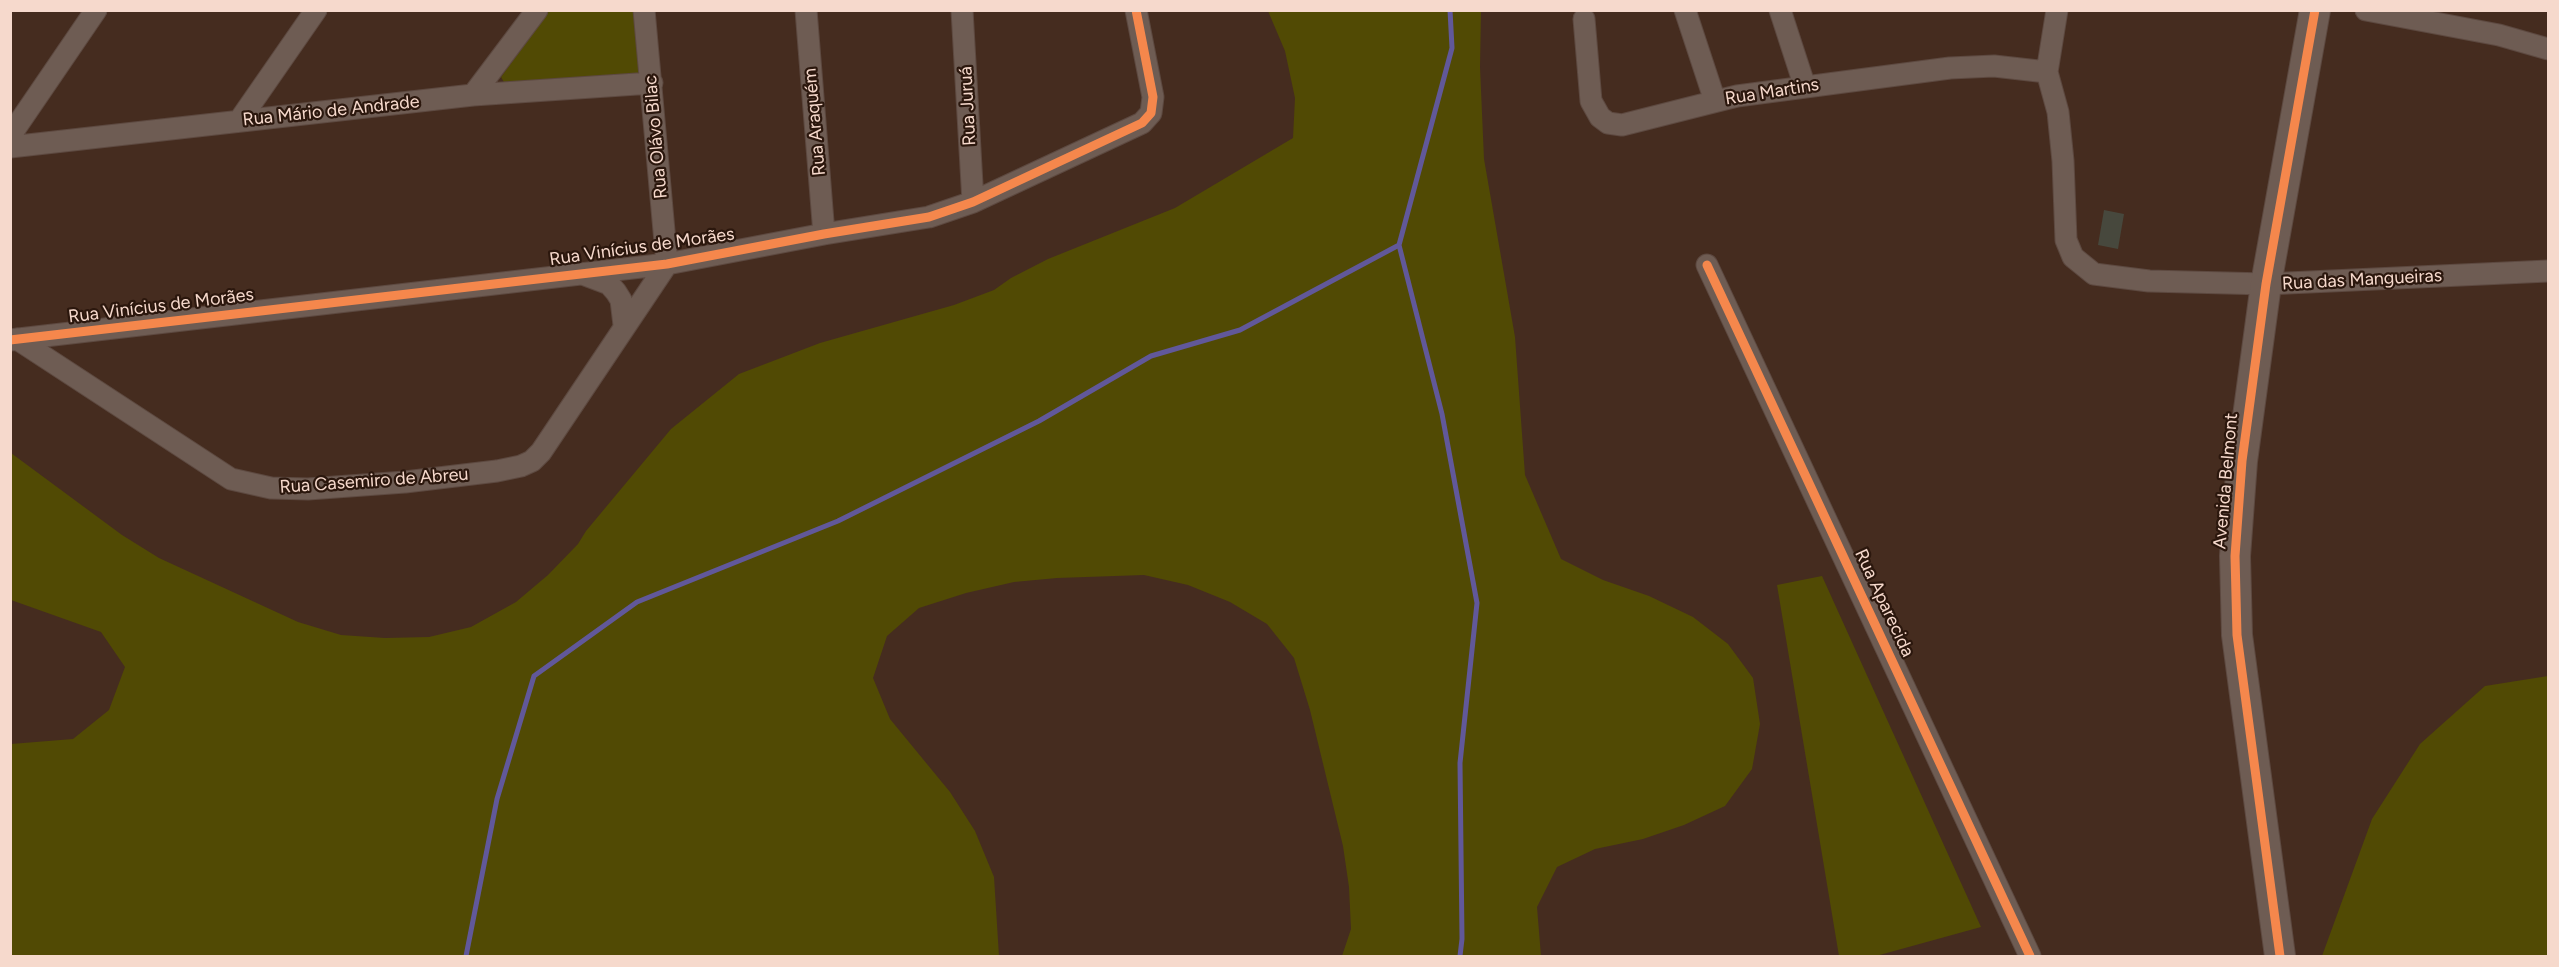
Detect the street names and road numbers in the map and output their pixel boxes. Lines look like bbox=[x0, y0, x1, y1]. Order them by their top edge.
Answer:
street label: Rua Juruá bbox=[955, 66, 981, 146]
street label: Rua Araquém bbox=[800, 67, 830, 177]
street label: Rua Olávo Bilac bbox=[640, 74, 672, 200]
street label: Rua Martins bbox=[1723, 74, 1821, 110]
street label: Rua Mário de Andrade bbox=[242, 91, 420, 131]
street label: Rua Vinícius de Morães bbox=[548, 223, 736, 271]
street label: Rua das Mangueiras bbox=[2281, 265, 2443, 295]
street label: Rua Vinícius de Morães bbox=[67, 284, 255, 328]
street label: Avenida Belmont bbox=[2209, 412, 2243, 550]
street label: Rua Casemiro de Abreu bbox=[279, 464, 469, 498]
street label: Rua Aparecida bbox=[1850, 546, 1918, 660]

